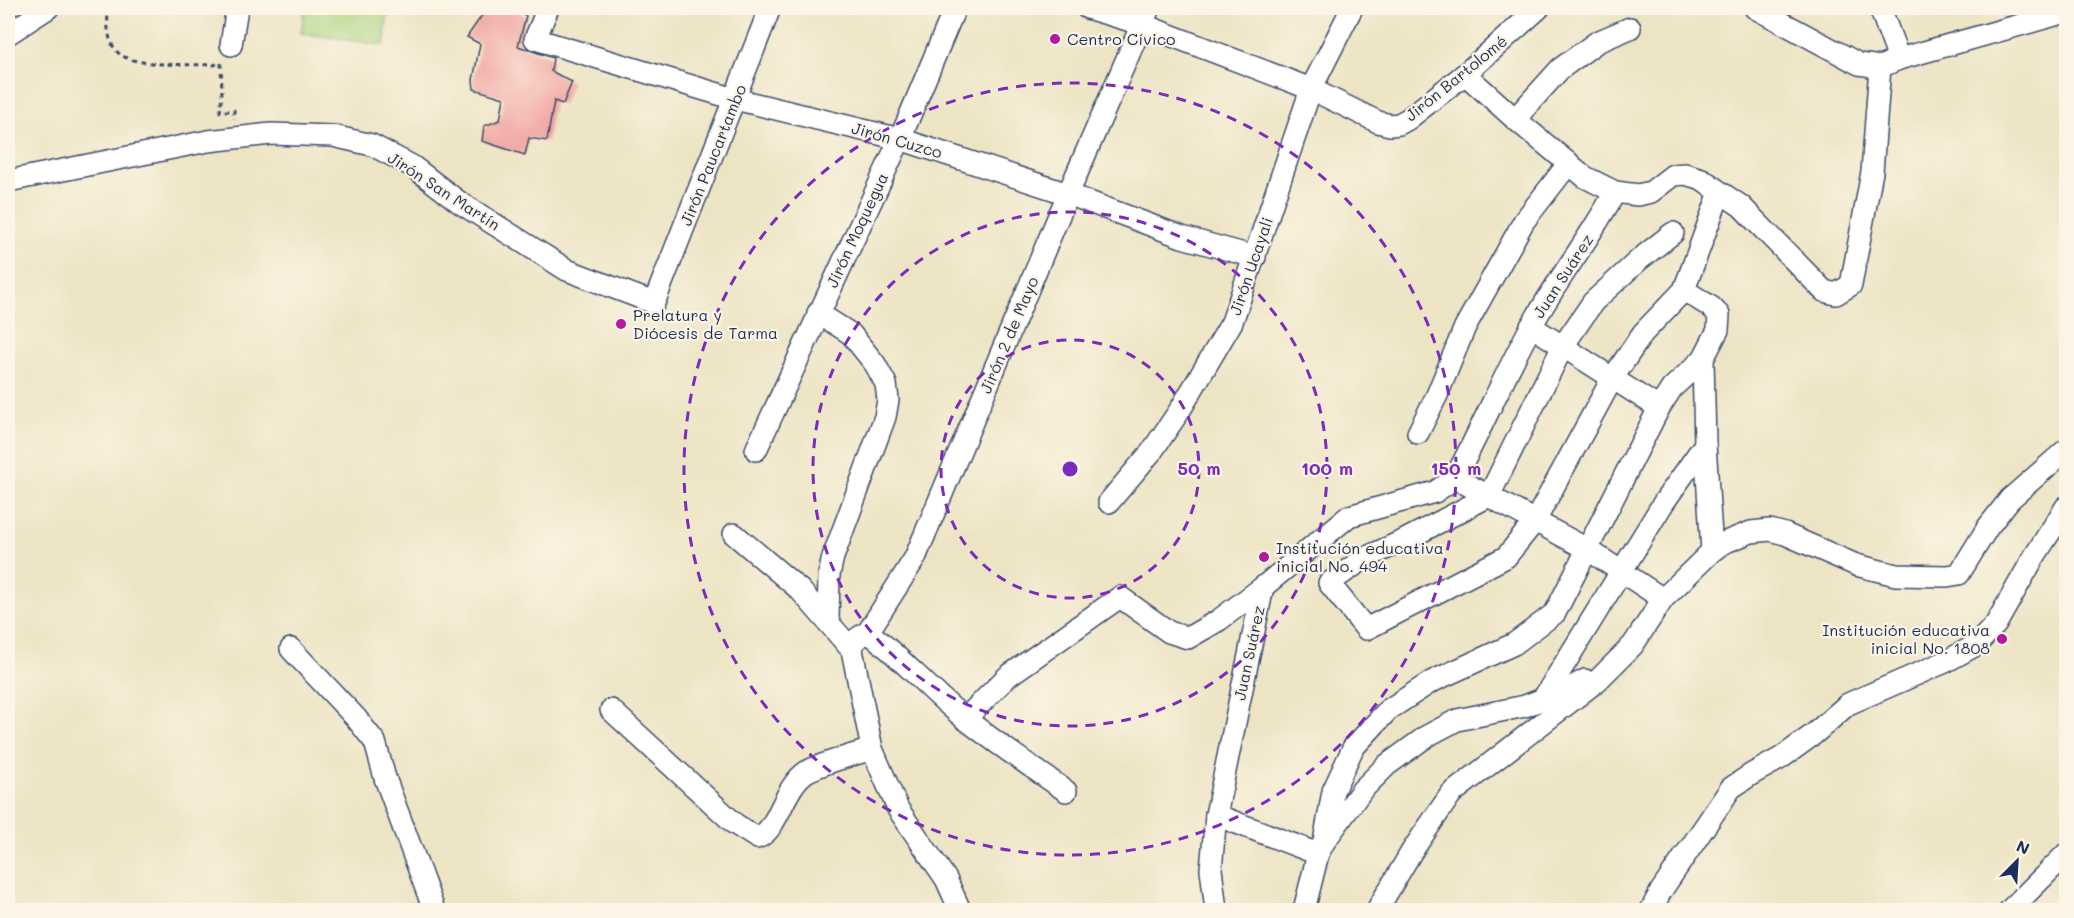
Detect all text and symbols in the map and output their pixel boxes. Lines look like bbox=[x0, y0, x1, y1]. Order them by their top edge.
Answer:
place label: Centro Cívico bbox=[1067, 28, 1176, 49]
street label: Jirón Bartolomé bbox=[1400, 30, 1511, 125]
marker: Centro Cívico bbox=[1048, 32, 1062, 46]
street label: Jirón Paucartambo bbox=[675, 81, 750, 229]
street label: Jirón Cuzco bbox=[849, 117, 945, 162]
street label: Jirón San Martín bbox=[384, 146, 504, 235]
street label: Jirón Moquegua bbox=[821, 169, 892, 291]
street label: Jirón Ucayali bbox=[1224, 214, 1277, 318]
street label: Juan Suárez bbox=[1528, 230, 1598, 322]
street label: Jirón 2 de Mayo bbox=[974, 273, 1043, 396]
place label: Prelatura y Diócesis de Tarma bbox=[633, 304, 778, 343]
marker: Prelatura y Diócesis de Tarma bbox=[614, 317, 628, 331]
text: 50 m bbox=[1178, 456, 1220, 480]
text: 100 m bbox=[1301, 456, 1353, 480]
text: 150 m bbox=[1431, 456, 1481, 480]
centre of rings bbox=[1060, 459, 1080, 479]
place label: Institución educativa inicial No. 494 bbox=[1276, 537, 1444, 576]
marker: Institución educativa inicial No. 494 bbox=[1257, 550, 1271, 564]
street label: Juan Suárez bbox=[1228, 604, 1269, 702]
place label: Institución educativa inicial No. 1808 bbox=[1822, 619, 1990, 658]
marker: Institución educativa inicial No. 1808 bbox=[1995, 632, 2009, 646]
north arrow bbox=[1987, 831, 2047, 891]
text: N bbox=[2013, 835, 2033, 859]

